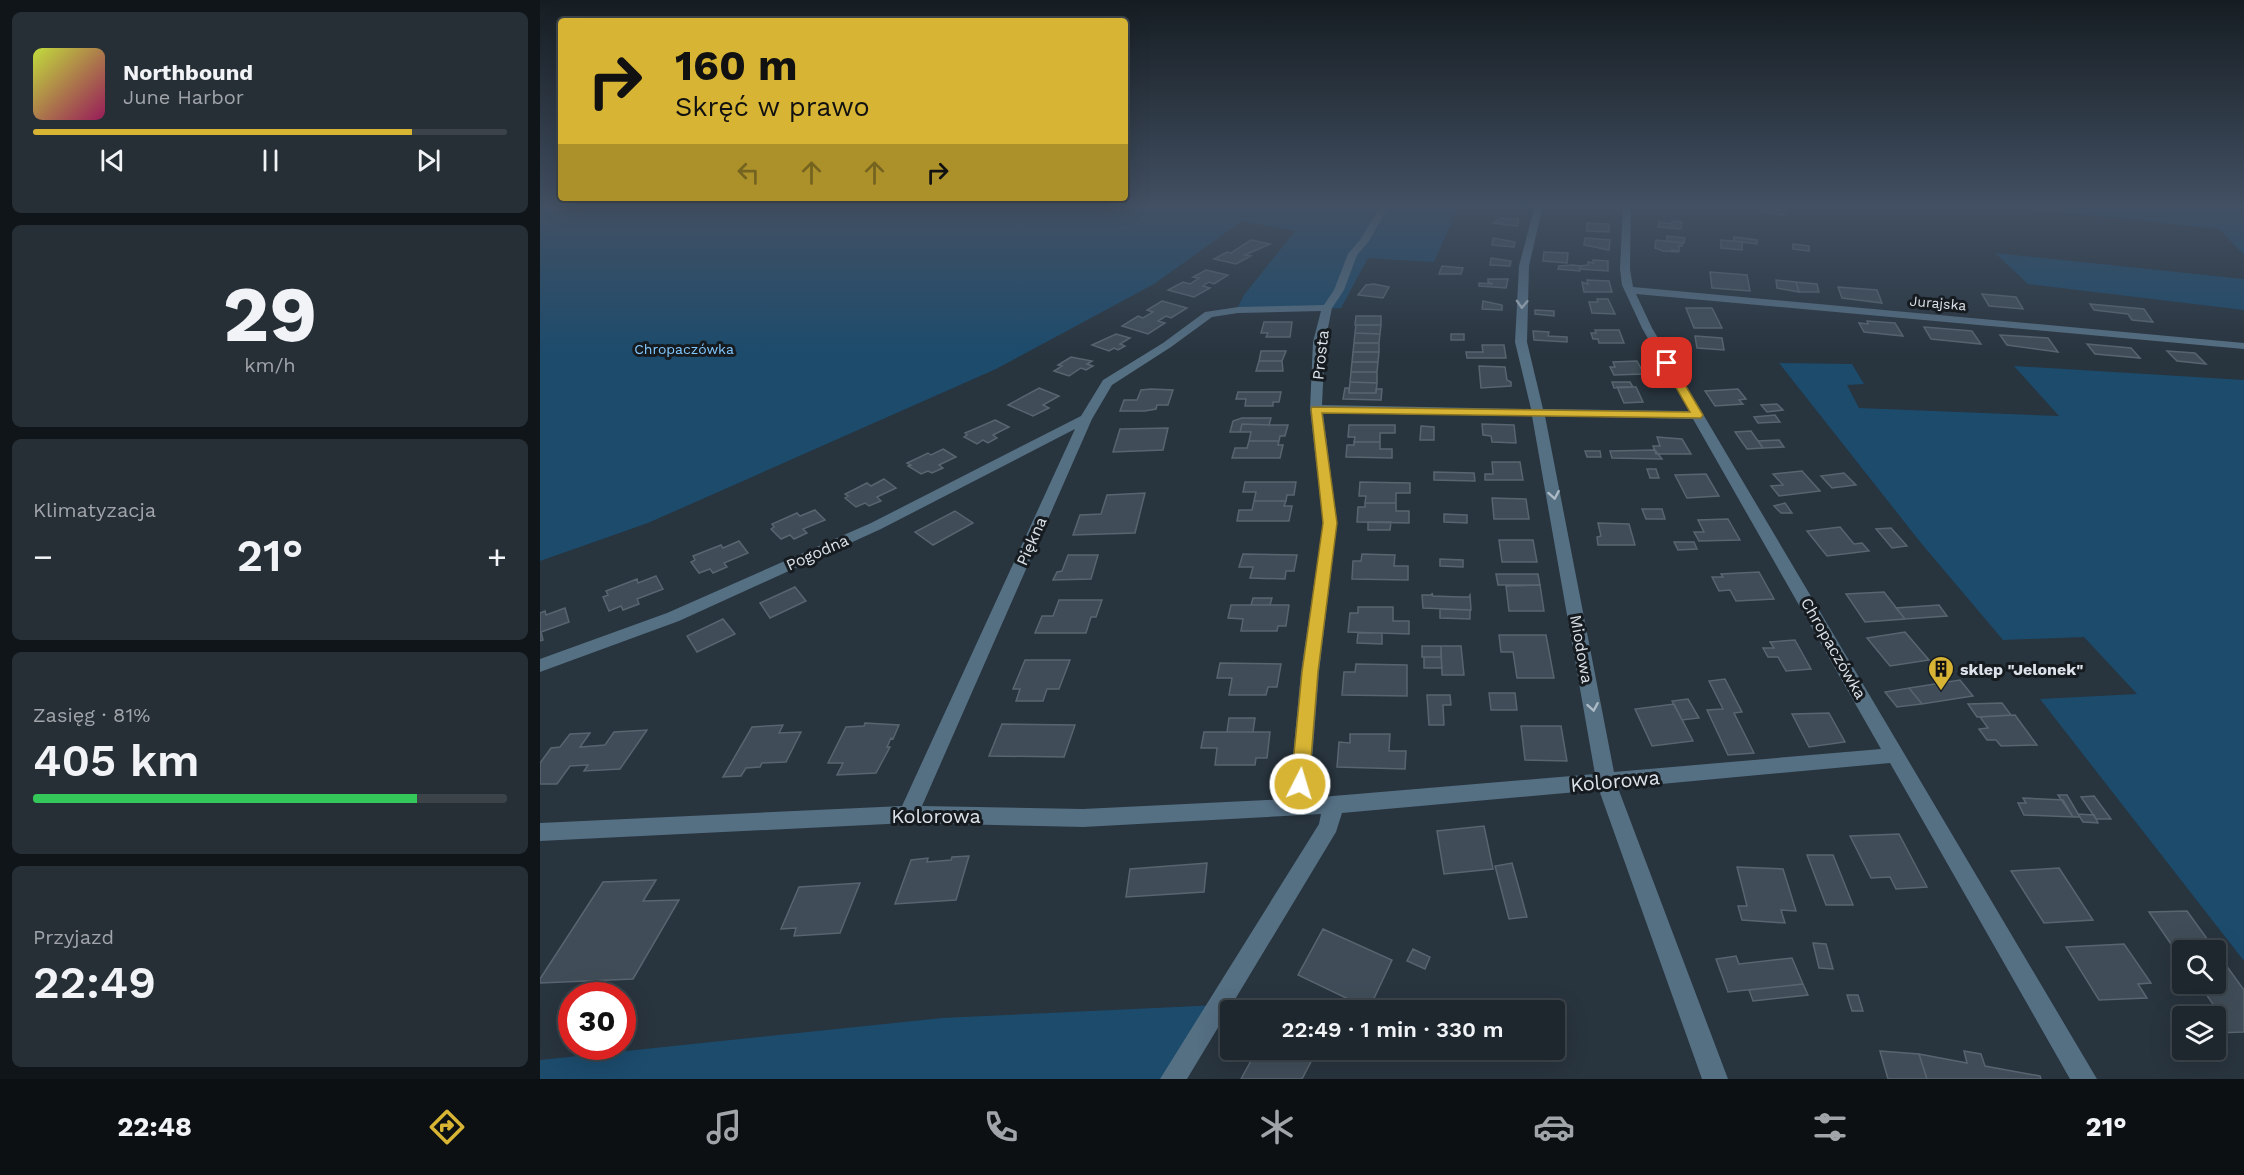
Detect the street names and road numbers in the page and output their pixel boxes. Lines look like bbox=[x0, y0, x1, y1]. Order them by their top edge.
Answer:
street label: Jurajska bbox=[1909, 293, 1967, 313]
street label: Prosta bbox=[1308, 329, 1333, 381]
street label: Piękna bbox=[1012, 514, 1051, 568]
street label: Pogodna bbox=[783, 530, 851, 575]
street label: Chropaczówka bbox=[1797, 594, 1870, 702]
street label: Miodowa bbox=[1566, 613, 1597, 685]
street label: Kolorowa bbox=[1569, 765, 1661, 797]
street label: Kolorowa bbox=[891, 804, 981, 828]

